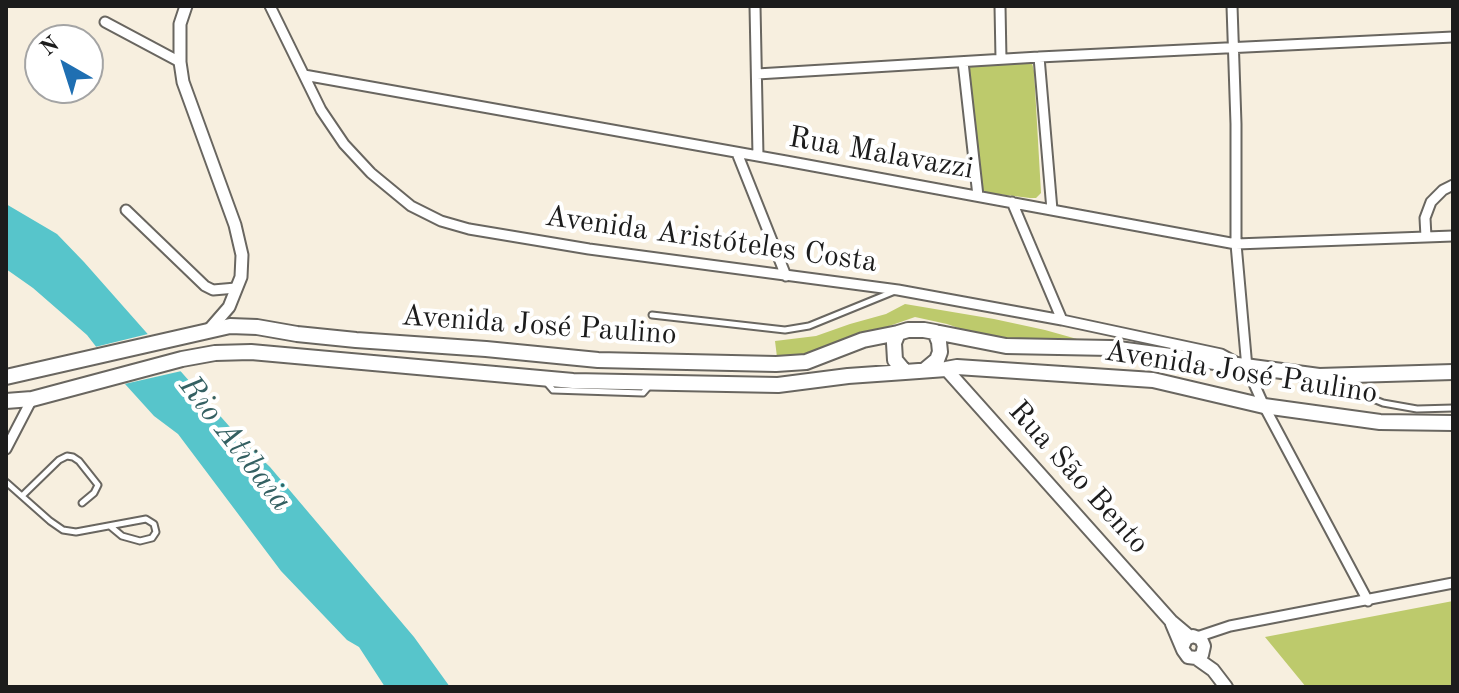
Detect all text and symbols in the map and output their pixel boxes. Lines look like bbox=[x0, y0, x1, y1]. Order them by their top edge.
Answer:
north arrow bbox=[24, 24, 104, 104]
text: N bbox=[37, 33, 64, 61]
street label: Rua Malavazzi bbox=[786, 120, 976, 188]
street label: Avenida Aristóteles Costa bbox=[543, 199, 879, 281]
street label: Avenida José Paulino bbox=[400, 298, 678, 354]
street label: Avenida José Paulino bbox=[1102, 334, 1380, 412]
water label: Rio Atibaia bbox=[170, 368, 300, 520]
street label: Rua São Bento bbox=[1000, 394, 1156, 562]

